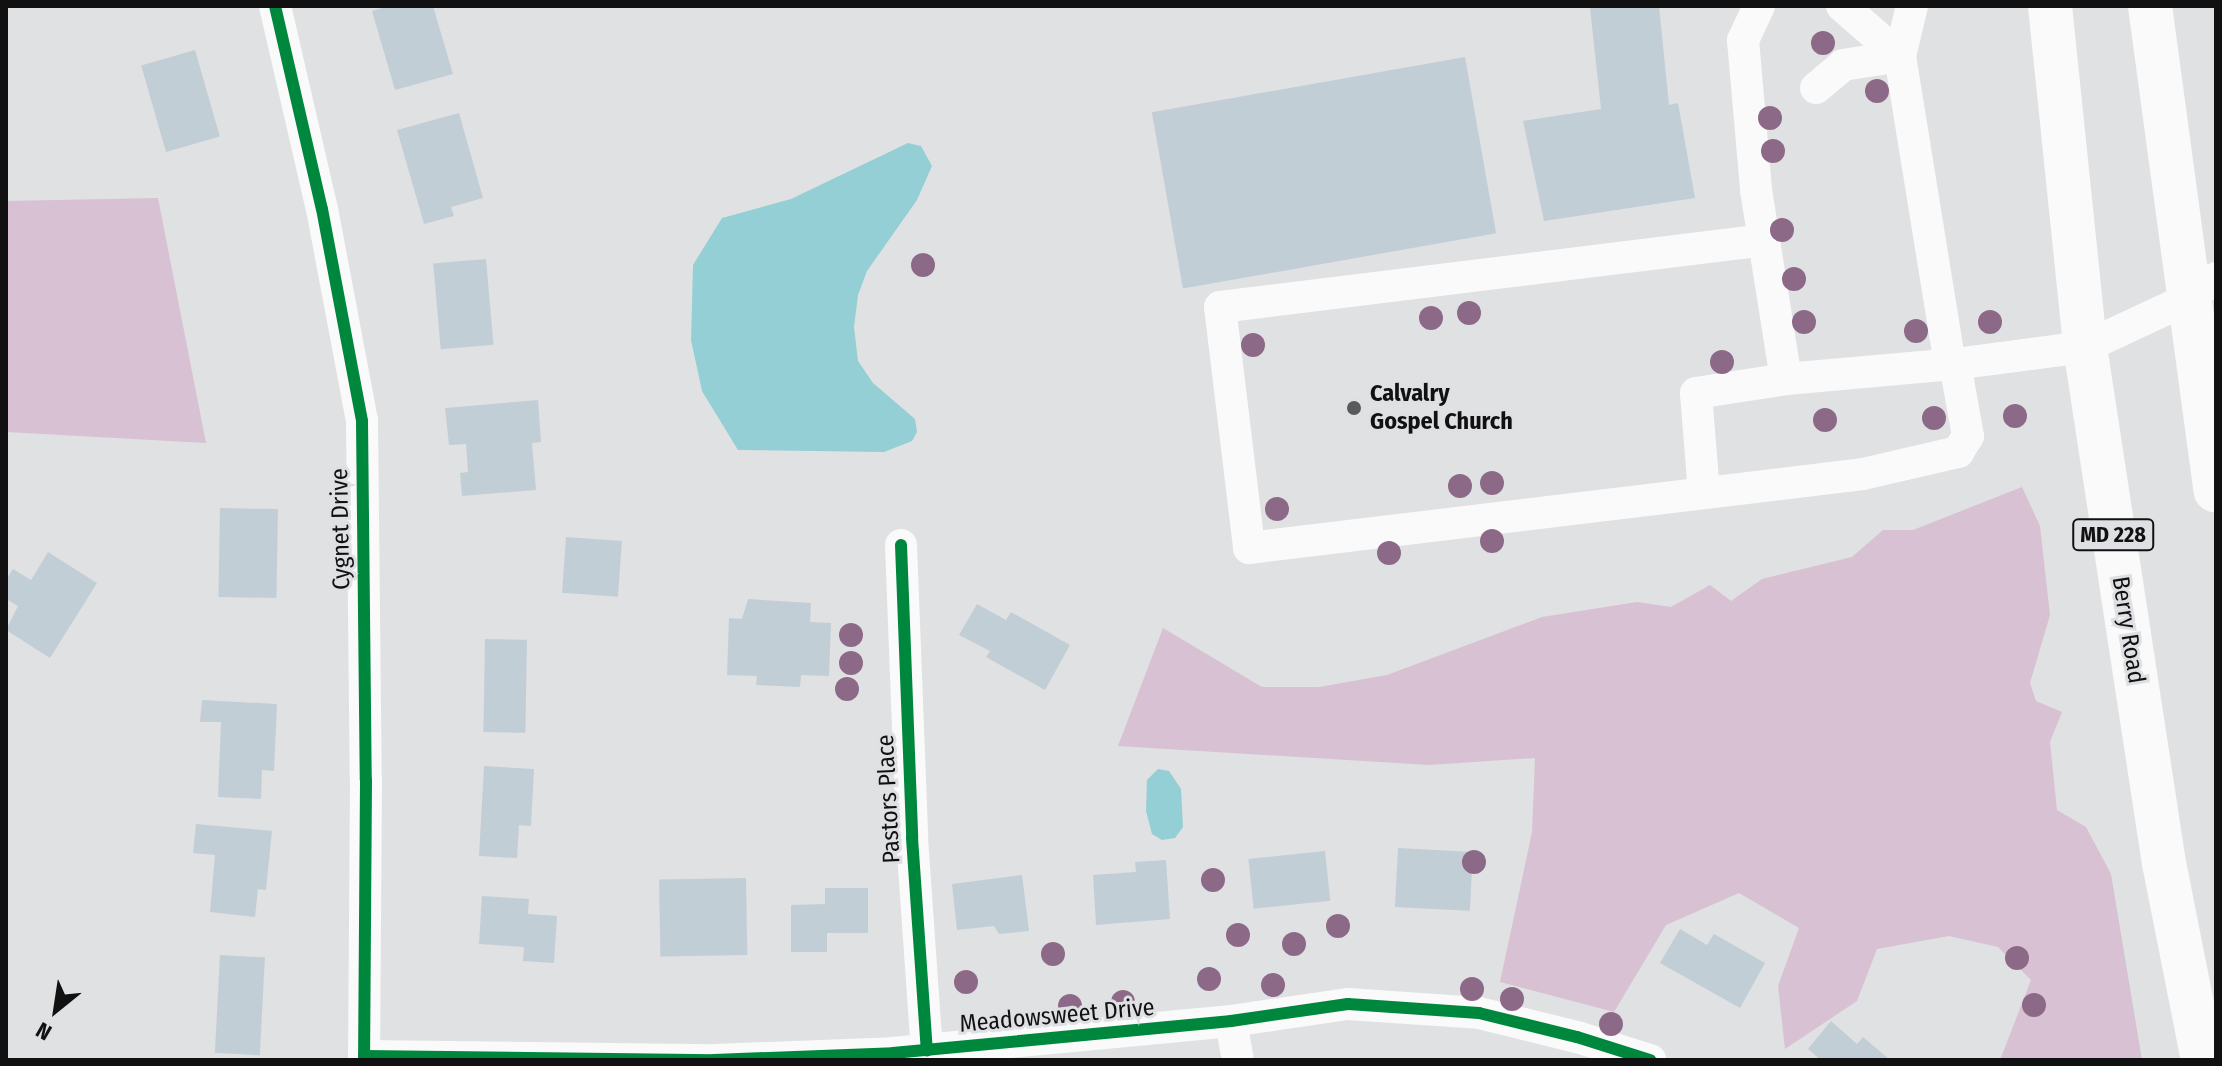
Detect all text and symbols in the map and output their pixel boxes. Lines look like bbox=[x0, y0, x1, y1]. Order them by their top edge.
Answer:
place label: Calvalry Gospel Church bbox=[1370, 380, 1513, 436]
marker: Calvalry Gospel Church bbox=[1345, 399, 1363, 417]
street label: Cygnet Drive bbox=[326, 468, 356, 590]
road number: MD 228 bbox=[2071, 517, 2155, 553]
street label: Berry Road bbox=[2105, 574, 2151, 686]
street label: Pastors Place bbox=[871, 734, 907, 864]
north arrow bbox=[16, 970, 96, 1050]
street label: Meadowsweet Drive bbox=[958, 993, 1156, 1039]
text: N bbox=[31, 1016, 56, 1046]

